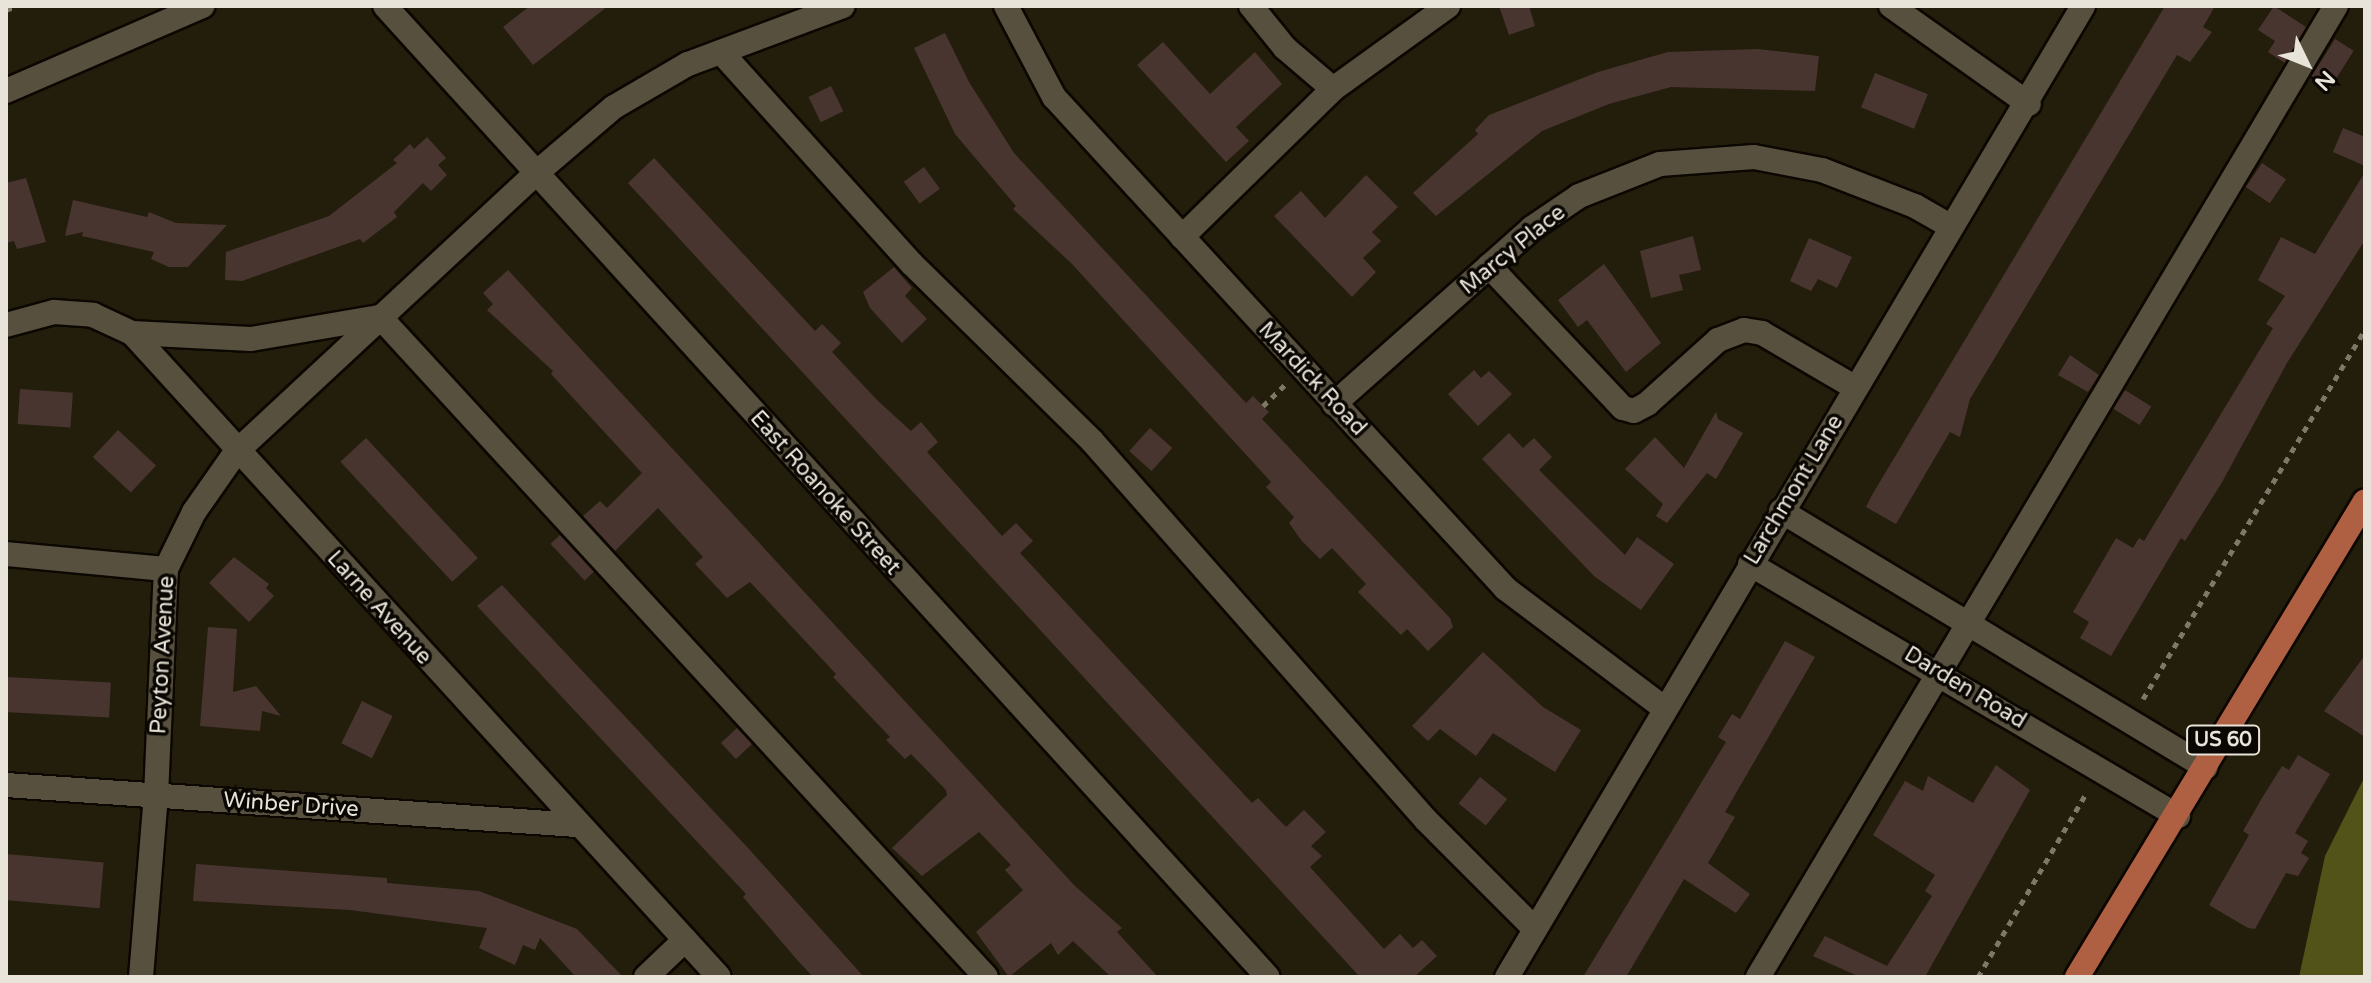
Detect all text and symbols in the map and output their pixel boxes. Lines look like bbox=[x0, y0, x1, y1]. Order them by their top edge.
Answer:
north arrow bbox=[2267, 24, 2347, 104]
text: N bbox=[2309, 65, 2340, 96]
street label: Marcy Place bbox=[1455, 200, 1571, 300]
street label: Mardick Road bbox=[1253, 317, 1371, 441]
street label: East Roanoke Street bbox=[744, 405, 906, 581]
street label: Larchmont Lane bbox=[1739, 410, 1849, 570]
street label: Larne Avenue bbox=[321, 546, 437, 670]
street label: Peyton Avenue bbox=[146, 575, 180, 735]
street label: Darden Road bbox=[1899, 641, 2031, 735]
road number: US 60 bbox=[2185, 724, 2261, 756]
street label: Winber Drive bbox=[222, 787, 360, 823]

